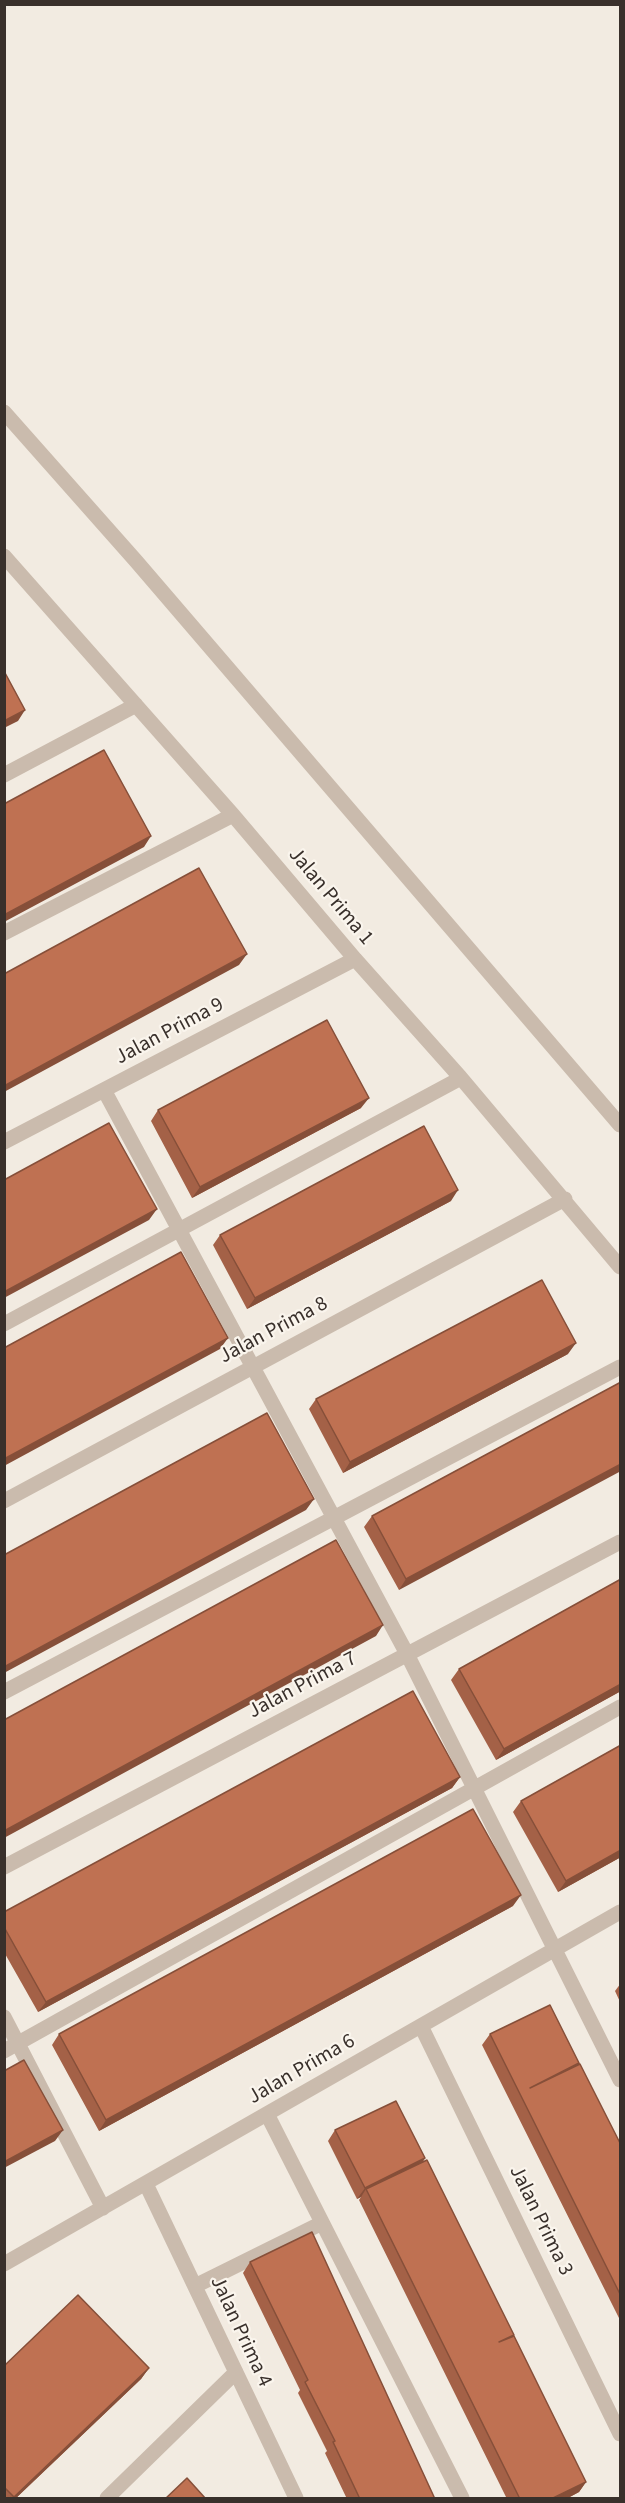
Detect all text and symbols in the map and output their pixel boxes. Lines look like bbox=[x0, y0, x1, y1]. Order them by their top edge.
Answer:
street label: Jalan Prima 1 bbox=[282, 843, 378, 951]
street label: Jalan Prima 9 bbox=[111, 993, 229, 1071]
street label: Jalan Prima 8 bbox=[215, 1292, 333, 1370]
street label: Jalan Prima 7 bbox=[244, 1647, 362, 1725]
street label: Jalan Prima 6 bbox=[244, 2029, 360, 2111]
street label: Jalan Prima 3 bbox=[503, 2162, 577, 2280]
street label: Jalan Prima 4 bbox=[203, 2273, 277, 2391]

